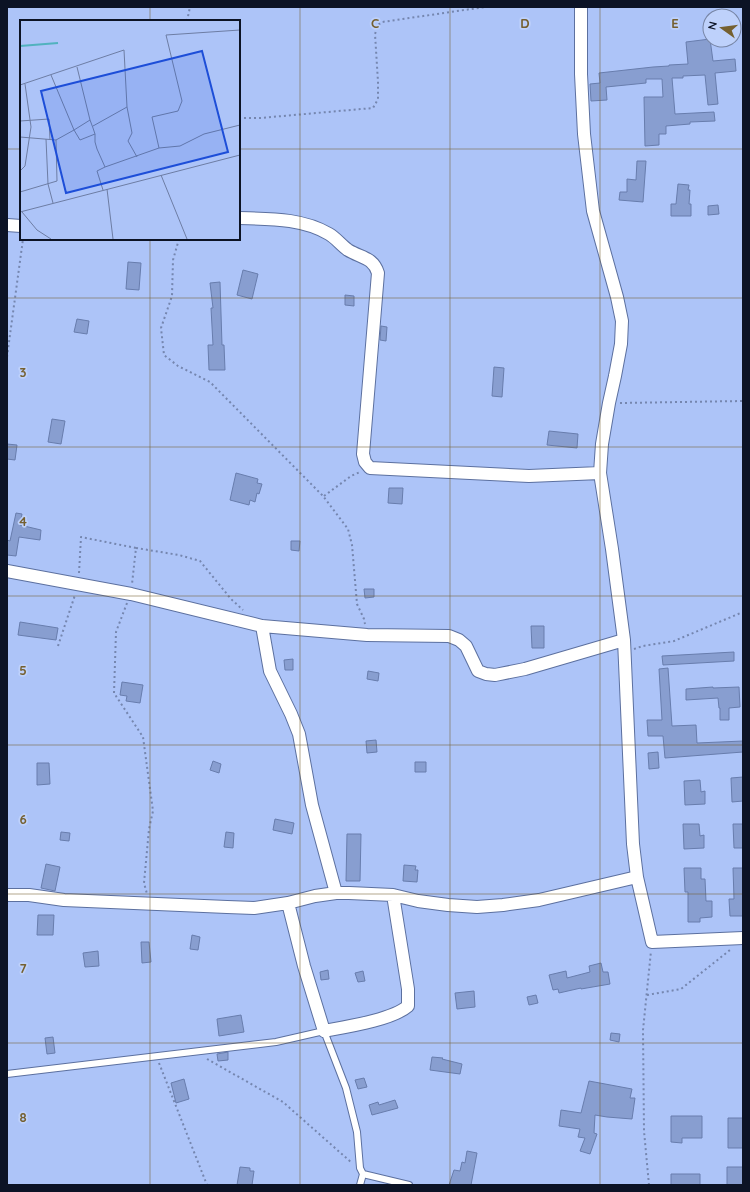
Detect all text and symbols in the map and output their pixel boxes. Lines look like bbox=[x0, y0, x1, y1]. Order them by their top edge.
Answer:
north arrow bbox=[702, 8, 742, 48]
text: C bbox=[371, 15, 379, 31]
text: D bbox=[520, 15, 530, 31]
text: E bbox=[671, 15, 679, 31]
inset map bbox=[20, 20, 240, 240]
text: N bbox=[705, 20, 720, 31]
text: 3 bbox=[20, 364, 27, 380]
text: 4 bbox=[19, 513, 27, 529]
text: 5 bbox=[19, 662, 27, 678]
text: 6 bbox=[19, 811, 27, 827]
text: 7 bbox=[19, 960, 27, 976]
text: 8 bbox=[19, 1109, 27, 1125]

